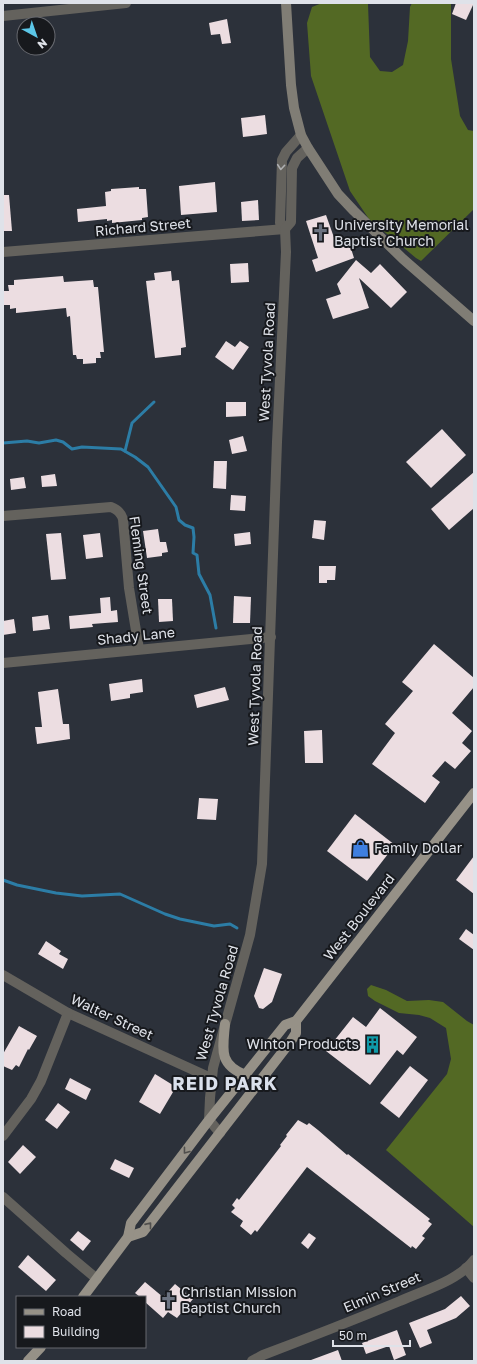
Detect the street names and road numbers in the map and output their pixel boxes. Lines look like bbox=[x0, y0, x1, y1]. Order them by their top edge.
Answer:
street label: Richard Street bbox=[94, 214, 192, 239]
street label: West Tyvola Road bbox=[255, 302, 278, 422]
street label: Fleming Street bbox=[126, 515, 157, 615]
street label: Shady Lane bbox=[96, 623, 176, 648]
street label: West Tyvola Road bbox=[244, 626, 265, 746]
street label: West Boulevard bbox=[320, 870, 398, 963]
street label: West Tyvola Road bbox=[192, 943, 241, 1063]
street label: Walter Street bbox=[68, 990, 156, 1043]
street label: Elmin Street bbox=[340, 1268, 423, 1316]

